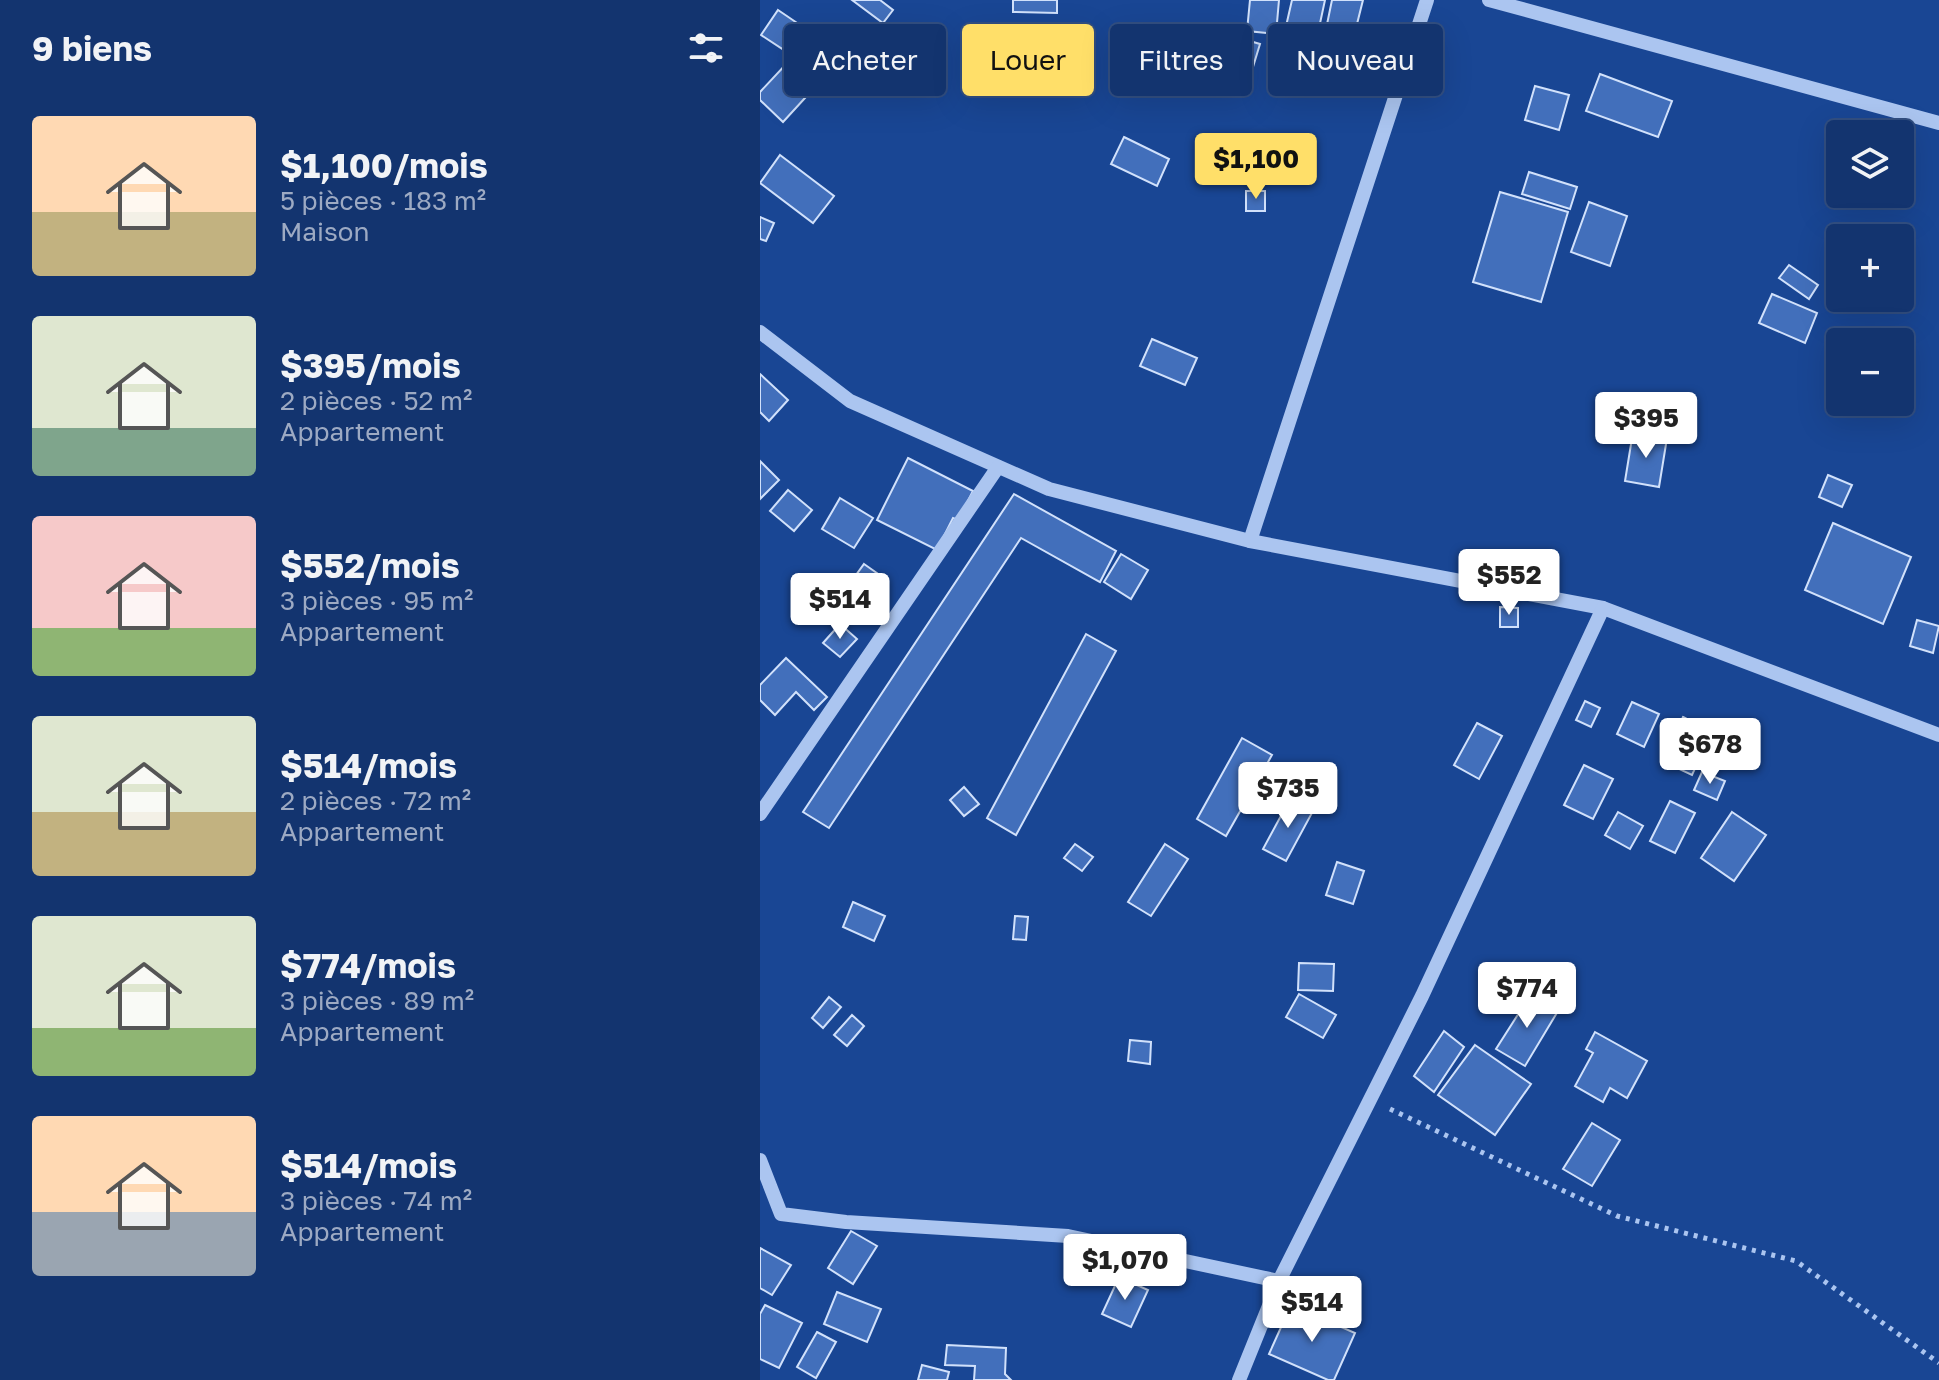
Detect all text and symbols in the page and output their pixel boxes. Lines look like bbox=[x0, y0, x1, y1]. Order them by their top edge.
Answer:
chip: Acheter bbox=[784, 24, 946, 96]
chip: Louer bbox=[962, 24, 1094, 96]
chip: Filtres bbox=[1110, 24, 1252, 96]
chip: Nouveau bbox=[1268, 24, 1443, 96]
icon: filters bbox=[684, 26, 728, 70]
text: 9 biens bbox=[32, 28, 152, 68]
map controls bbox=[1826, 120, 1914, 416]
button: layers bbox=[1826, 120, 1914, 208]
pin: $1,100 bbox=[1191, 133, 1321, 201]
text: $1,100 bbox=[1213, 143, 1299, 174]
text: $1,100/mois bbox=[280, 145, 488, 185]
icon: home bbox=[96, 148, 192, 244]
text: 5 pièces · 183 m² bbox=[280, 185, 486, 216]
text: Maison bbox=[280, 216, 369, 247]
button: + bbox=[1826, 224, 1914, 312]
button: − bbox=[1826, 328, 1914, 416]
text: $395/mois bbox=[280, 345, 461, 385]
icon: home bbox=[96, 348, 192, 444]
text: 2 pièces · 52 m² bbox=[280, 385, 472, 416]
pin: $395 bbox=[1599, 392, 1693, 460]
text: $395 bbox=[1613, 402, 1679, 433]
text: Appartement bbox=[280, 416, 444, 447]
text: $552/mois bbox=[280, 545, 460, 585]
icon: home bbox=[96, 548, 192, 644]
pin: $552 bbox=[1462, 549, 1556, 617]
text: $552 bbox=[1476, 559, 1542, 590]
pin: $514 bbox=[793, 573, 887, 641]
text: $514 bbox=[809, 583, 871, 614]
text: 3 pièces · 95 m² bbox=[280, 585, 473, 616]
text: Appartement bbox=[280, 616, 444, 647]
pin: $678 bbox=[1663, 718, 1757, 786]
text: $678 bbox=[1678, 728, 1742, 759]
text: $514/mois bbox=[280, 745, 457, 785]
icon: home bbox=[96, 748, 192, 844]
pin: $735 bbox=[1241, 762, 1335, 830]
text: $735 bbox=[1256, 772, 1320, 803]
text: 2 pièces · 72 m² bbox=[280, 785, 471, 816]
text: Appartement bbox=[280, 816, 444, 847]
text: $774/mois bbox=[280, 945, 456, 985]
icon: home bbox=[96, 948, 192, 1044]
pin: $774 bbox=[1480, 962, 1574, 1030]
text: $774 bbox=[1496, 972, 1558, 1003]
text: 3 pièces · 89 m² bbox=[280, 985, 474, 1016]
text: Appartement bbox=[280, 1016, 444, 1047]
text: $514/mois bbox=[280, 1145, 457, 1185]
icon: home bbox=[96, 1148, 192, 1244]
text: 3 pièces · 74 m² bbox=[280, 1185, 472, 1216]
text: Appartement bbox=[280, 1216, 444, 1247]
pin: $1,070 bbox=[1060, 1234, 1190, 1302]
text: $1,070 bbox=[1081, 1244, 1169, 1275]
pin: $514 bbox=[1265, 1276, 1359, 1344]
text: $514 bbox=[1281, 1286, 1343, 1317]

